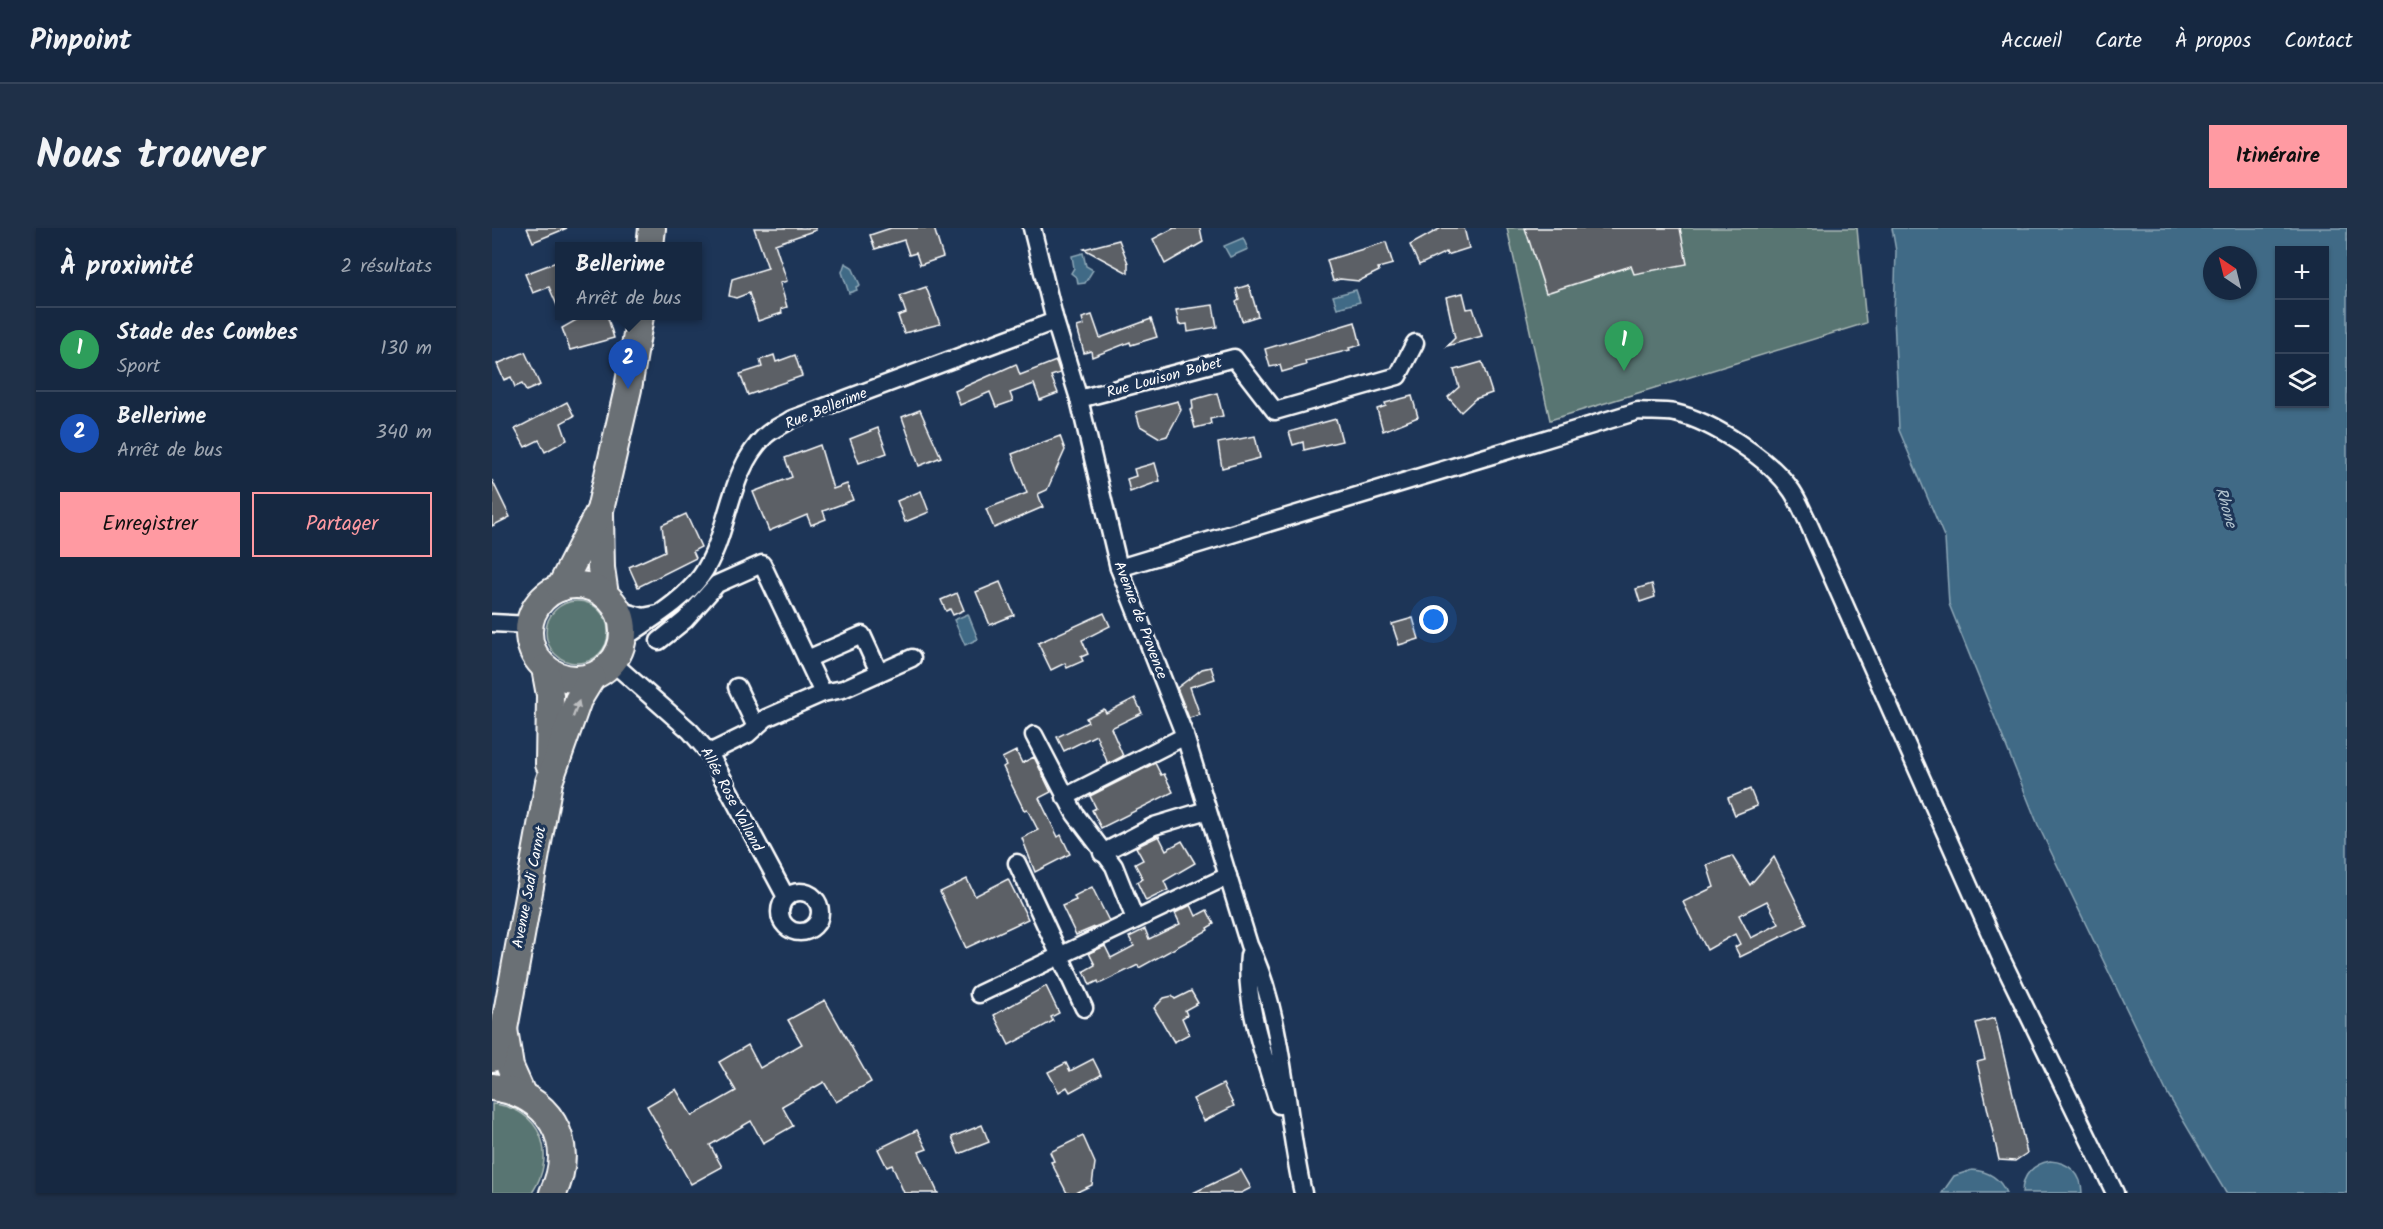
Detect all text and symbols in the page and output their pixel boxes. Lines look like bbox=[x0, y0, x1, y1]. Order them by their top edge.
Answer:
text: Pinpoint bbox=[30, 19, 131, 64]
text: Accueil bbox=[2001, 25, 2062, 58]
text: Carte bbox=[2095, 25, 2142, 58]
text: À propos bbox=[2175, 25, 2251, 58]
text: Contact bbox=[2284, 25, 2353, 58]
text: Nous trouver bbox=[36, 123, 265, 190]
button: Itinéraire bbox=[2209, 125, 2347, 188]
popup bbox=[555, 242, 702, 320]
text: À proximité bbox=[60, 246, 192, 288]
north arrow bbox=[2203, 246, 2257, 300]
map controls bbox=[2275, 246, 2329, 408]
button: + bbox=[2275, 246, 2329, 300]
text: Bellerime bbox=[576, 248, 665, 283]
text: 2 résultats bbox=[341, 251, 432, 283]
text: Arrêt de bus bbox=[576, 283, 681, 315]
button: − bbox=[2275, 300, 2329, 354]
text: Stade des Combes bbox=[117, 316, 298, 351]
pin: 1 bbox=[1604, 322, 1644, 371]
text: 1 bbox=[76, 333, 83, 365]
text: 130 m bbox=[380, 333, 432, 365]
pin: 2 bbox=[608, 340, 648, 389]
text: Sport bbox=[117, 351, 161, 383]
street label: Rue Louison Bobet bbox=[1104, 351, 1225, 405]
button: layers bbox=[2275, 354, 2329, 408]
street label: Rue Bellerime bbox=[782, 382, 871, 436]
text: Bellerime bbox=[117, 400, 206, 435]
text: 2 bbox=[74, 417, 85, 449]
text: 340 m bbox=[376, 417, 432, 449]
text: Arrêt de bus bbox=[117, 435, 223, 467]
water label: Rhone bbox=[2208, 484, 2244, 532]
button: Enregistrer bbox=[60, 492, 240, 557]
button: Partager bbox=[252, 492, 432, 557]
street label: Avenue de Provence bbox=[1106, 558, 1174, 683]
your location bbox=[1419, 605, 1448, 634]
one-way arrow bbox=[571, 699, 581, 717]
street label: Allée Rose Valland bbox=[693, 743, 769, 856]
street label: Avenue Sadi Carnot bbox=[506, 824, 554, 950]

